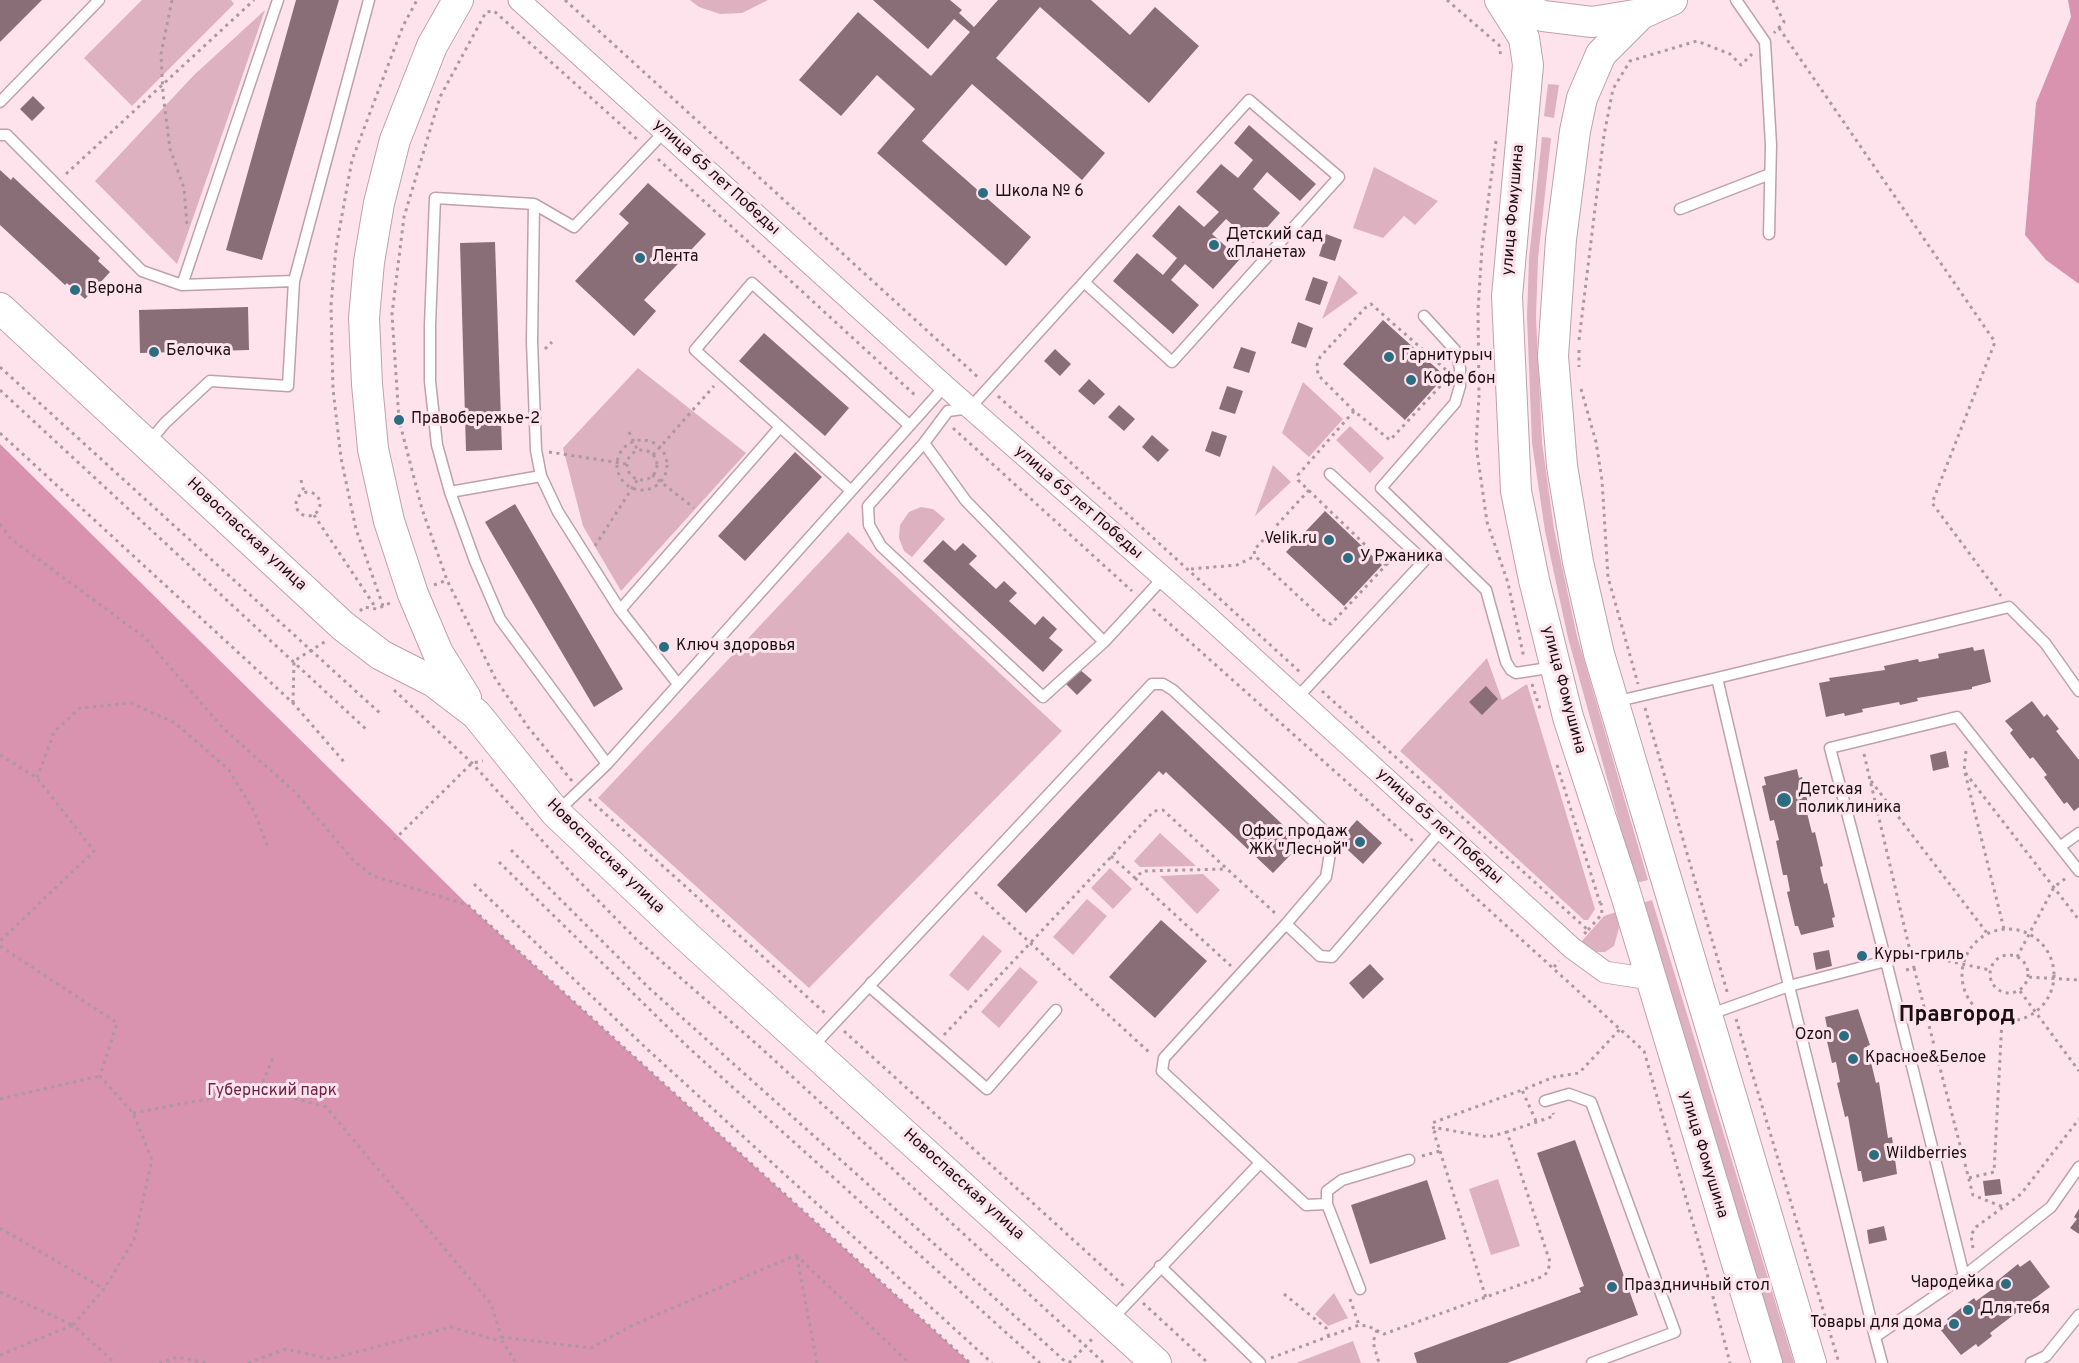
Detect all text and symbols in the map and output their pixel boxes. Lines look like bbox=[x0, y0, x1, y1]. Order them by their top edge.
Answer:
street label: улица 65 лет Победы bbox=[649, 116, 783, 240]
street label: улица Фомушина bbox=[1499, 144, 1529, 276]
place label: Школа № 6 bbox=[995, 183, 1084, 203]
marker: Школа № 6 bbox=[976, 186, 990, 200]
place label: Детский сад «Планета» bbox=[1226, 226, 1323, 264]
marker: Детский сад «Планета» bbox=[1207, 238, 1221, 252]
place label: Лента bbox=[652, 248, 698, 268]
marker: Лента bbox=[633, 251, 647, 265]
place label: Верона bbox=[87, 280, 142, 300]
marker: Верона bbox=[68, 283, 82, 297]
place label: Белочка bbox=[166, 342, 231, 362]
marker: Белочка bbox=[147, 345, 161, 359]
place label: Гарнитурыч bbox=[1401, 347, 1493, 367]
marker: Гарнитурыч bbox=[1382, 350, 1396, 364]
place label: Кофе бон bbox=[1423, 370, 1495, 390]
marker: Кофе бон bbox=[1404, 373, 1418, 387]
place label: Правобережье-2 bbox=[411, 410, 540, 430]
marker: Правобережье-2 bbox=[392, 413, 406, 427]
street label: улица 65 лет Победы bbox=[1010, 442, 1146, 564]
street label: Новоспасская улица bbox=[182, 475, 310, 595]
place label: Velik.ru bbox=[1264, 530, 1317, 550]
marker: Velik.ru bbox=[1322, 533, 1336, 547]
place label: У Ржаника bbox=[1360, 548, 1443, 568]
marker: У Ржаника bbox=[1341, 551, 1355, 565]
street label: улица Фомушина bbox=[1537, 624, 1589, 756]
place label: Ключ здоровья bbox=[676, 637, 795, 657]
marker: Ключ здоровья bbox=[657, 640, 671, 654]
street label: улица 65 лет Победы bbox=[1372, 765, 1506, 889]
place label: Детская поликлиника bbox=[1798, 781, 1901, 819]
marker: Детская поликлиника bbox=[1775, 791, 1793, 809]
street label: Новоспасская улица bbox=[542, 796, 668, 918]
place label: Офис продаж ЖК "Лесной" bbox=[1242, 823, 1348, 861]
marker: Офис продаж ЖК "Лесной" bbox=[1353, 835, 1367, 849]
place label: Куры-гриль bbox=[1874, 946, 1964, 966]
marker: Куры-гриль bbox=[1855, 949, 1869, 963]
district label: Правгород bbox=[1899, 1004, 2015, 1030]
place label: Ozon bbox=[1795, 1026, 1832, 1046]
marker: Ozon bbox=[1837, 1029, 1851, 1043]
place label: Красное&Белое bbox=[1865, 1049, 1986, 1069]
marker: Красное&Белое bbox=[1846, 1052, 1860, 1066]
park label: Губернский парк bbox=[207, 1082, 337, 1102]
street label: улица Фомушина bbox=[1675, 1089, 1731, 1221]
street label: Новоспасская улица bbox=[898, 1125, 1028, 1245]
place label: Wildberries bbox=[1886, 1145, 1967, 1165]
marker: Wildberries bbox=[1867, 1148, 1881, 1162]
place label: Чародейка bbox=[1911, 1274, 1994, 1294]
place label: Праздничный стол bbox=[1624, 1277, 1770, 1297]
marker: Чародейка bbox=[1999, 1277, 2013, 1291]
marker: Праздничный стол bbox=[1605, 1280, 1619, 1294]
place label: Для тебя bbox=[1980, 1300, 2050, 1320]
marker: Для тебя bbox=[1961, 1303, 1975, 1317]
place label: Товары для дома bbox=[1810, 1314, 1942, 1334]
marker: Товары для дома bbox=[1947, 1317, 1961, 1331]

